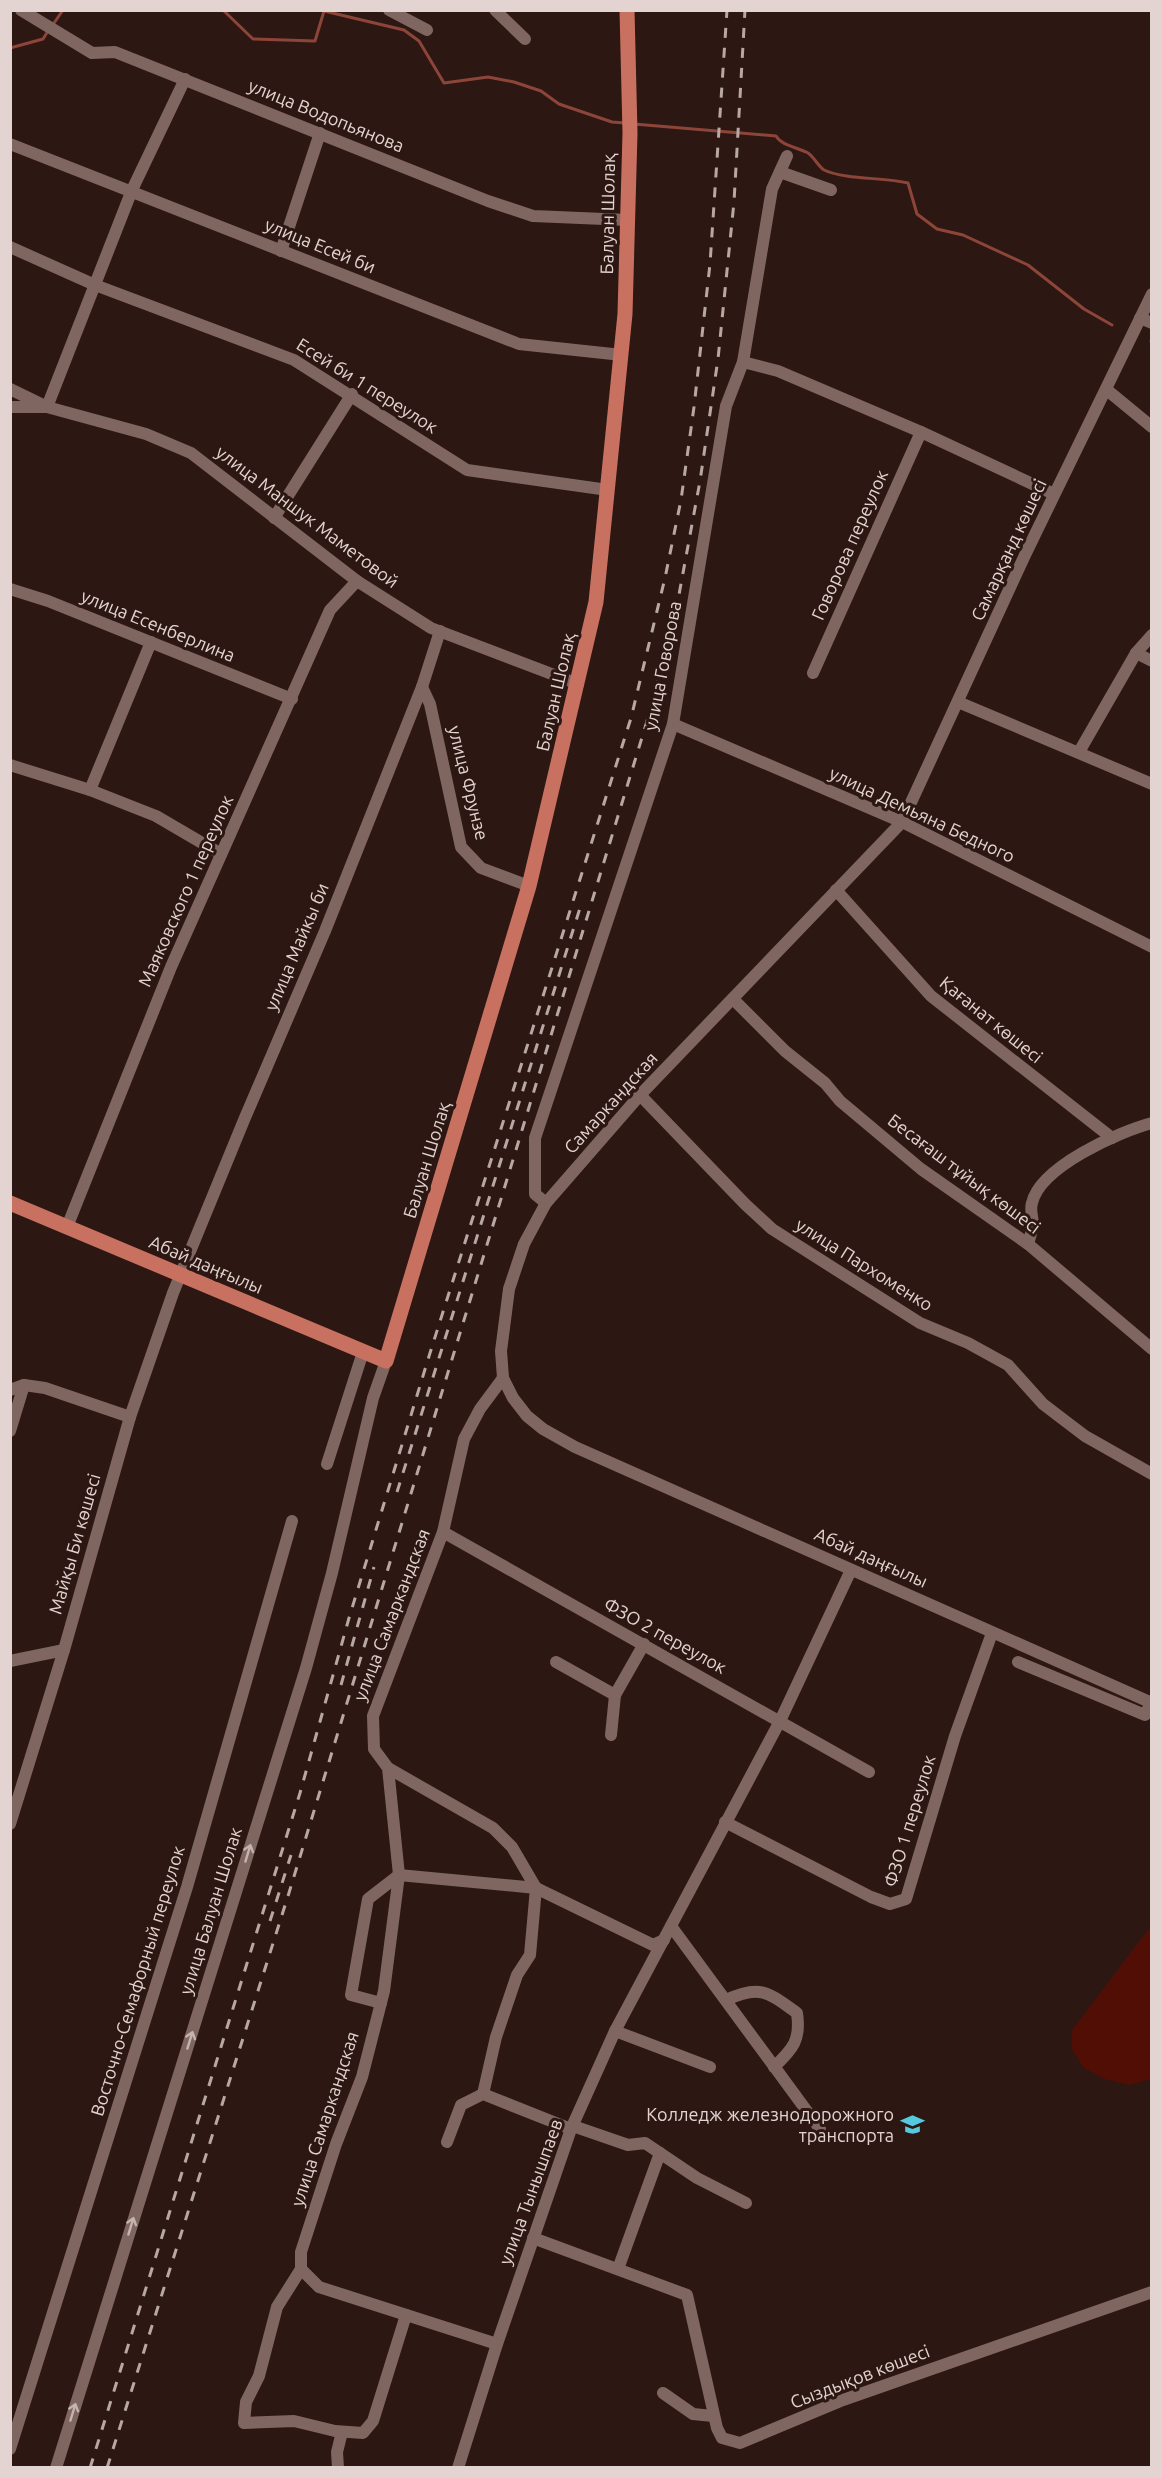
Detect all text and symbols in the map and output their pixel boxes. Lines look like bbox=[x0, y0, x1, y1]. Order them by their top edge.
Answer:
street label: улица Водопьянова bbox=[246, 75, 407, 155]
street label: Балуан Шолақ bbox=[596, 153, 618, 275]
street label: улица Есей би bbox=[262, 214, 379, 276]
street label: Есей би 1 переулок bbox=[293, 334, 442, 437]
street label: улица Маншук Маметовой bbox=[213, 441, 403, 591]
street label: Говорова переулок bbox=[807, 467, 891, 623]
street label: Самарқанд көшесі bbox=[966, 476, 1050, 624]
street label: улица Есенберлина bbox=[78, 585, 238, 665]
street label: улица Говорова bbox=[640, 599, 684, 732]
street label: Балуан Шолақ bbox=[532, 630, 578, 753]
street label: улица Фрунзе bbox=[445, 723, 493, 842]
street label: улица Демьяна Бедного bbox=[827, 762, 1018, 866]
street label: Маяковского 1 переулок bbox=[134, 792, 236, 989]
street label: улица Майкы би bbox=[260, 880, 332, 1014]
street label: Қағанат көшесі bbox=[936, 972, 1047, 1067]
street label: Самаркандская bbox=[560, 1048, 661, 1157]
street label: Балуан Шолақ bbox=[399, 1099, 453, 1220]
street label: Бесағаш тұйық көшесі bbox=[884, 1109, 1045, 1237]
street label: улица Пархоменко bbox=[792, 1214, 937, 1314]
street label: Абай даңғылы bbox=[147, 1231, 266, 1297]
street label: Майқы Би көшесі bbox=[44, 1471, 104, 1616]
street label: Абай даңғылы bbox=[812, 1523, 931, 1591]
street label: улица Самаркандская bbox=[349, 1526, 433, 1704]
street label: ФЗО 2 переулок bbox=[601, 1593, 730, 1677]
street label: ФЗО 1 переулок bbox=[879, 1752, 939, 1889]
street label: улица Балуан Шолак bbox=[175, 1825, 245, 1997]
street label: Восточно-Семафорный переулок bbox=[86, 1843, 188, 2118]
one-way arrow bbox=[243, 1844, 254, 1863]
street label: улица Самаркандская bbox=[286, 2029, 362, 2209]
one-way arrow bbox=[185, 2031, 196, 2050]
place label: Колледж железнодорожного транспорта bbox=[646, 2104, 894, 2145]
school or university icon: Колледж железнодорожного транспорта bbox=[899, 2112, 925, 2138]
street label: улица Тынышпаев bbox=[494, 2116, 566, 2267]
one-way arrow bbox=[127, 2217, 138, 2236]
street label: Сыздықов көшесі bbox=[787, 2340, 932, 2412]
one-way arrow bbox=[68, 2403, 79, 2422]

